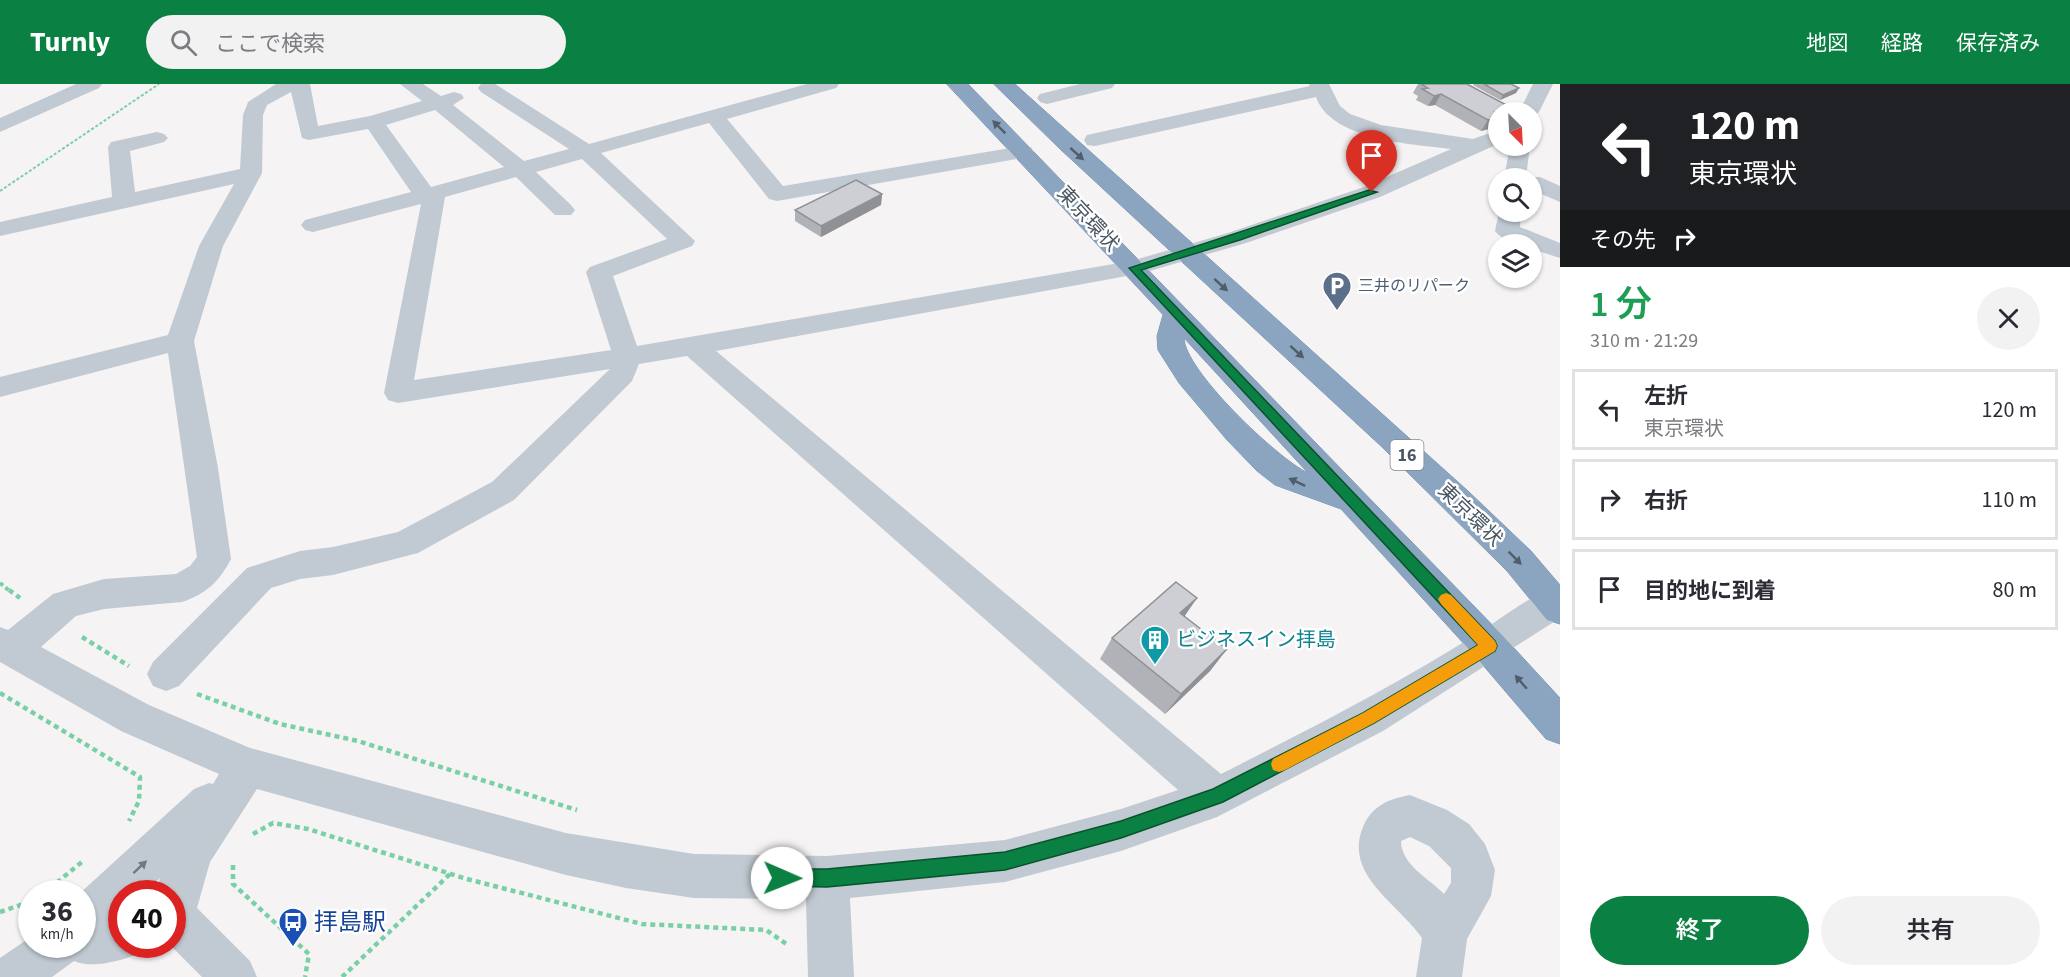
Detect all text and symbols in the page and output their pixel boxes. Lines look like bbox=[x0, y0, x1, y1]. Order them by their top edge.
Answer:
search box bbox=[146, 15, 566, 69]
text: Turnly bbox=[30, 22, 110, 62]
icon: search bbox=[167, 26, 200, 59]
text: ここで検索 bbox=[215, 28, 325, 60]
text: 地図 bbox=[1806, 28, 1848, 58]
text: 経路 bbox=[1881, 28, 1923, 58]
text: 保存済み bbox=[1956, 28, 2040, 58]
text: 120 m bbox=[1689, 96, 1800, 156]
north arrow bbox=[1488, 102, 1542, 156]
map controls bbox=[1488, 102, 1542, 288]
icon: left bbox=[1590, 108, 1668, 186]
one-way arrow bbox=[993, 121, 1007, 135]
pin bbox=[1346, 130, 1397, 192]
icon: arrive bbox=[1355, 139, 1388, 172]
one-way arrow bbox=[1069, 147, 1084, 160]
text: 東京環状 bbox=[1689, 155, 1797, 194]
button: search bbox=[1488, 168, 1542, 222]
street label: 東京環状 bbox=[1050, 180, 1126, 258]
icon: right bbox=[1668, 222, 1701, 255]
text: その先 bbox=[1590, 224, 1656, 256]
button: layers bbox=[1488, 234, 1542, 288]
parking icon: 三井のリパーク bbox=[1321, 270, 1353, 312]
place label: 三井のリパーク bbox=[1358, 275, 1470, 297]
one-way arrow bbox=[1213, 278, 1228, 291]
text: 1 分 bbox=[1590, 279, 1652, 330]
button: close bbox=[1977, 287, 2040, 350]
text: 310 m · 21:29 bbox=[1590, 327, 1698, 355]
one-way arrow bbox=[1289, 345, 1304, 358]
text: 左折 bbox=[1644, 380, 1688, 412]
icon: left bbox=[1593, 393, 1626, 426]
text: 120 m bbox=[1982, 394, 2037, 426]
text: 東京環状 bbox=[1644, 415, 1724, 443]
road number: 16 bbox=[1390, 440, 1424, 470]
one-way arrow bbox=[1289, 477, 1306, 486]
street label: 東京環状 bbox=[1432, 477, 1508, 553]
icon: right bbox=[1593, 483, 1626, 516]
text: 110 m bbox=[1982, 484, 2037, 516]
text: 右折 bbox=[1644, 485, 1688, 517]
one-way arrow bbox=[1508, 551, 1522, 565]
icon: arrive bbox=[1593, 573, 1626, 606]
text: 80 m bbox=[1992, 574, 2037, 606]
text: 目的地に到着 bbox=[1644, 575, 1776, 607]
building icon: ビジネスイン拝島 bbox=[1139, 624, 1171, 666]
place label: ビジネスイン拝島 bbox=[1176, 626, 1336, 654]
one-way arrow bbox=[1515, 675, 1528, 690]
position arrow bbox=[750, 846, 814, 910]
one-way arrow bbox=[133, 861, 147, 875]
speed limit sign: 40 bbox=[108, 880, 186, 958]
text: 36 bbox=[41, 890, 73, 933]
button: 終了 bbox=[1590, 896, 1809, 965]
button: 共有 bbox=[1821, 896, 2040, 965]
place label: 拝島駅 bbox=[314, 905, 386, 940]
bus stop icon: 拝島駅 bbox=[277, 906, 309, 948]
text: km/h bbox=[40, 924, 74, 945]

